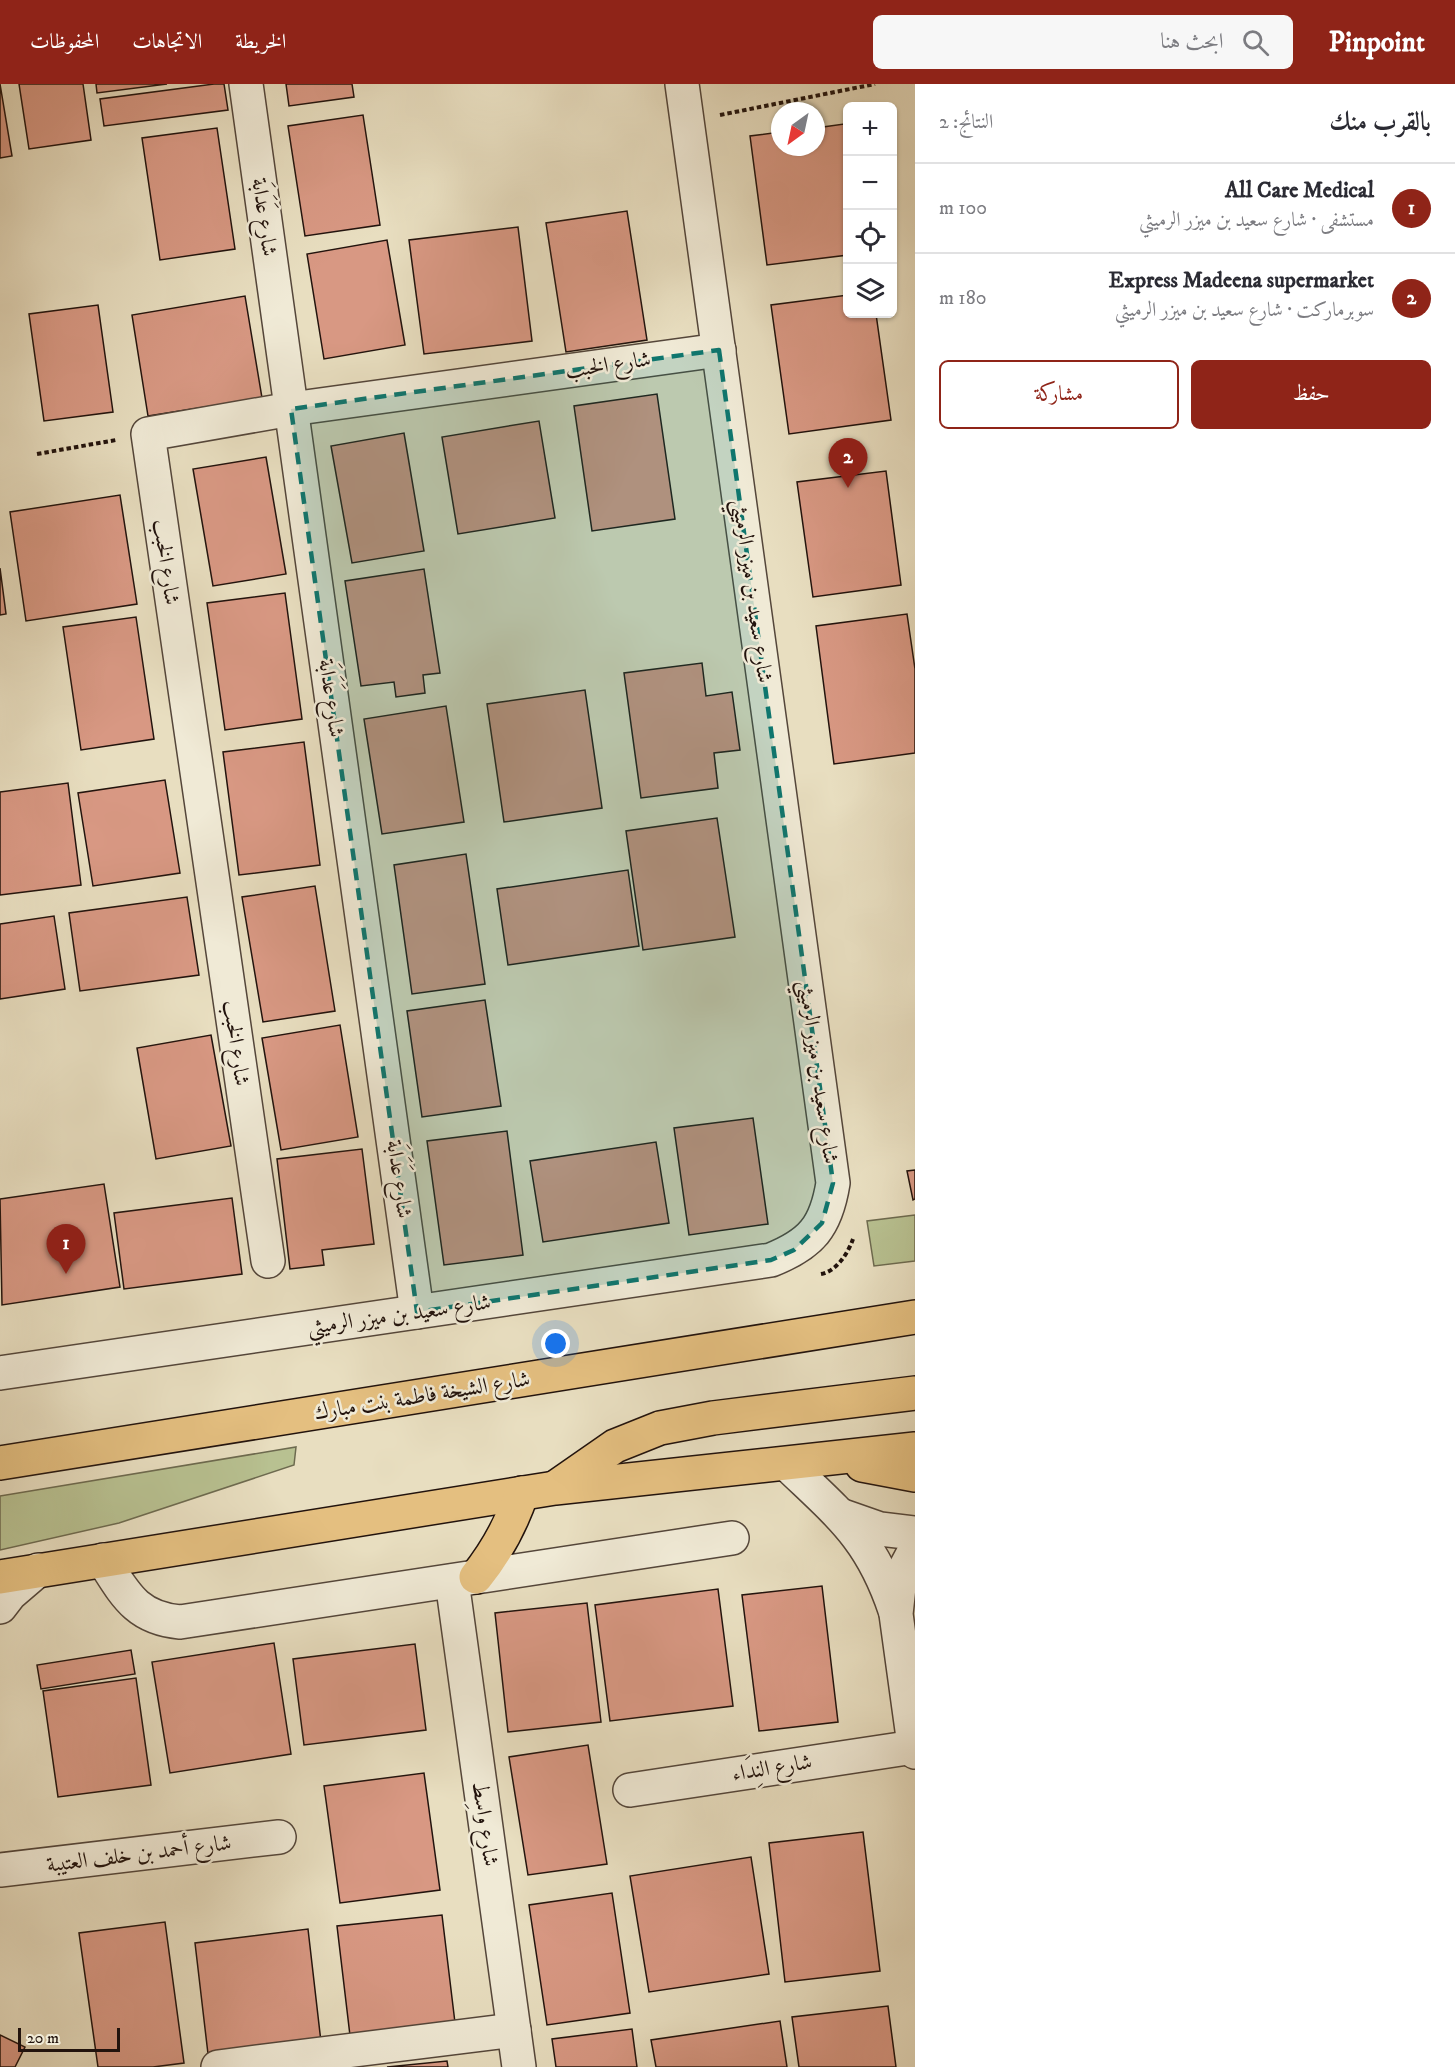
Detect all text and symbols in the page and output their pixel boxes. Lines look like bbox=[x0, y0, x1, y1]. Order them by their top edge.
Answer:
search box bbox=[873, 15, 1293, 69]
text: Pinpoint bbox=[1329, 25, 1425, 60]
icon: search bbox=[1239, 26, 1272, 59]
text: ابحث هنا bbox=[1160, 28, 1224, 55]
text: المحفوظات bbox=[30, 29, 99, 55]
text: الاتجاهات bbox=[132, 29, 202, 55]
text: الخريطة bbox=[235, 29, 286, 55]
north arrow bbox=[771, 102, 825, 156]
map controls bbox=[843, 102, 897, 318]
button: + bbox=[843, 102, 897, 156]
text: بالقرب منك bbox=[1329, 106, 1431, 139]
text: النتائج: 2 bbox=[939, 110, 993, 135]
button: − bbox=[843, 156, 897, 210]
street label: شارع عَدَابَة bbox=[241, 176, 286, 259]
text: All Care Medical bbox=[1225, 177, 1374, 204]
text: 100 m bbox=[939, 196, 987, 221]
text: 1 bbox=[1408, 196, 1415, 221]
text: مستشفى · شارع سعيد بن ميزر الرميثي bbox=[1139, 208, 1374, 233]
button: locate bbox=[843, 210, 897, 264]
button: layers bbox=[843, 264, 897, 318]
text: Express Madeena supermarket bbox=[1109, 267, 1374, 294]
text: 180 m bbox=[939, 286, 986, 311]
text: 2 bbox=[1407, 286, 1416, 311]
text: سوبرماركت · شارع سعيد بن ميزر الرميثي bbox=[1115, 298, 1374, 323]
street label: شارع الخبب bbox=[563, 346, 653, 388]
button: مشاركة bbox=[939, 360, 1179, 429]
button: حفظ bbox=[1191, 360, 1431, 429]
pin: 2 bbox=[828, 438, 868, 488]
street label: شارع سعيد بن ميزر الرميثي bbox=[720, 497, 778, 685]
street label: شارع الخبب bbox=[143, 517, 185, 607]
street label: شارع عَدَابَة bbox=[308, 657, 353, 740]
street label: شارع سعيد بن ميزر الرميثي bbox=[786, 978, 844, 1166]
street label: شارع الخبب bbox=[213, 998, 255, 1088]
street label: شارع عَدَابَة bbox=[376, 1138, 421, 1221]
pin: 1 bbox=[46, 1224, 86, 1274]
street label: شارع سعيد بن ميزر الرميثي bbox=[305, 1289, 493, 1347]
your location bbox=[541, 1329, 570, 1358]
street label: شارع الشيخة فاطمة بنت مبارك bbox=[312, 1366, 533, 1430]
street label: شارع النِدَاء bbox=[730, 1745, 814, 1792]
street label: شارع واسِط bbox=[462, 1780, 504, 1869]
street label: شارع أحمد بن خلف العتيبة bbox=[45, 1826, 233, 1883]
scale bar bbox=[18, 2025, 120, 2052]
text: 20 m bbox=[27, 2028, 59, 2048]

